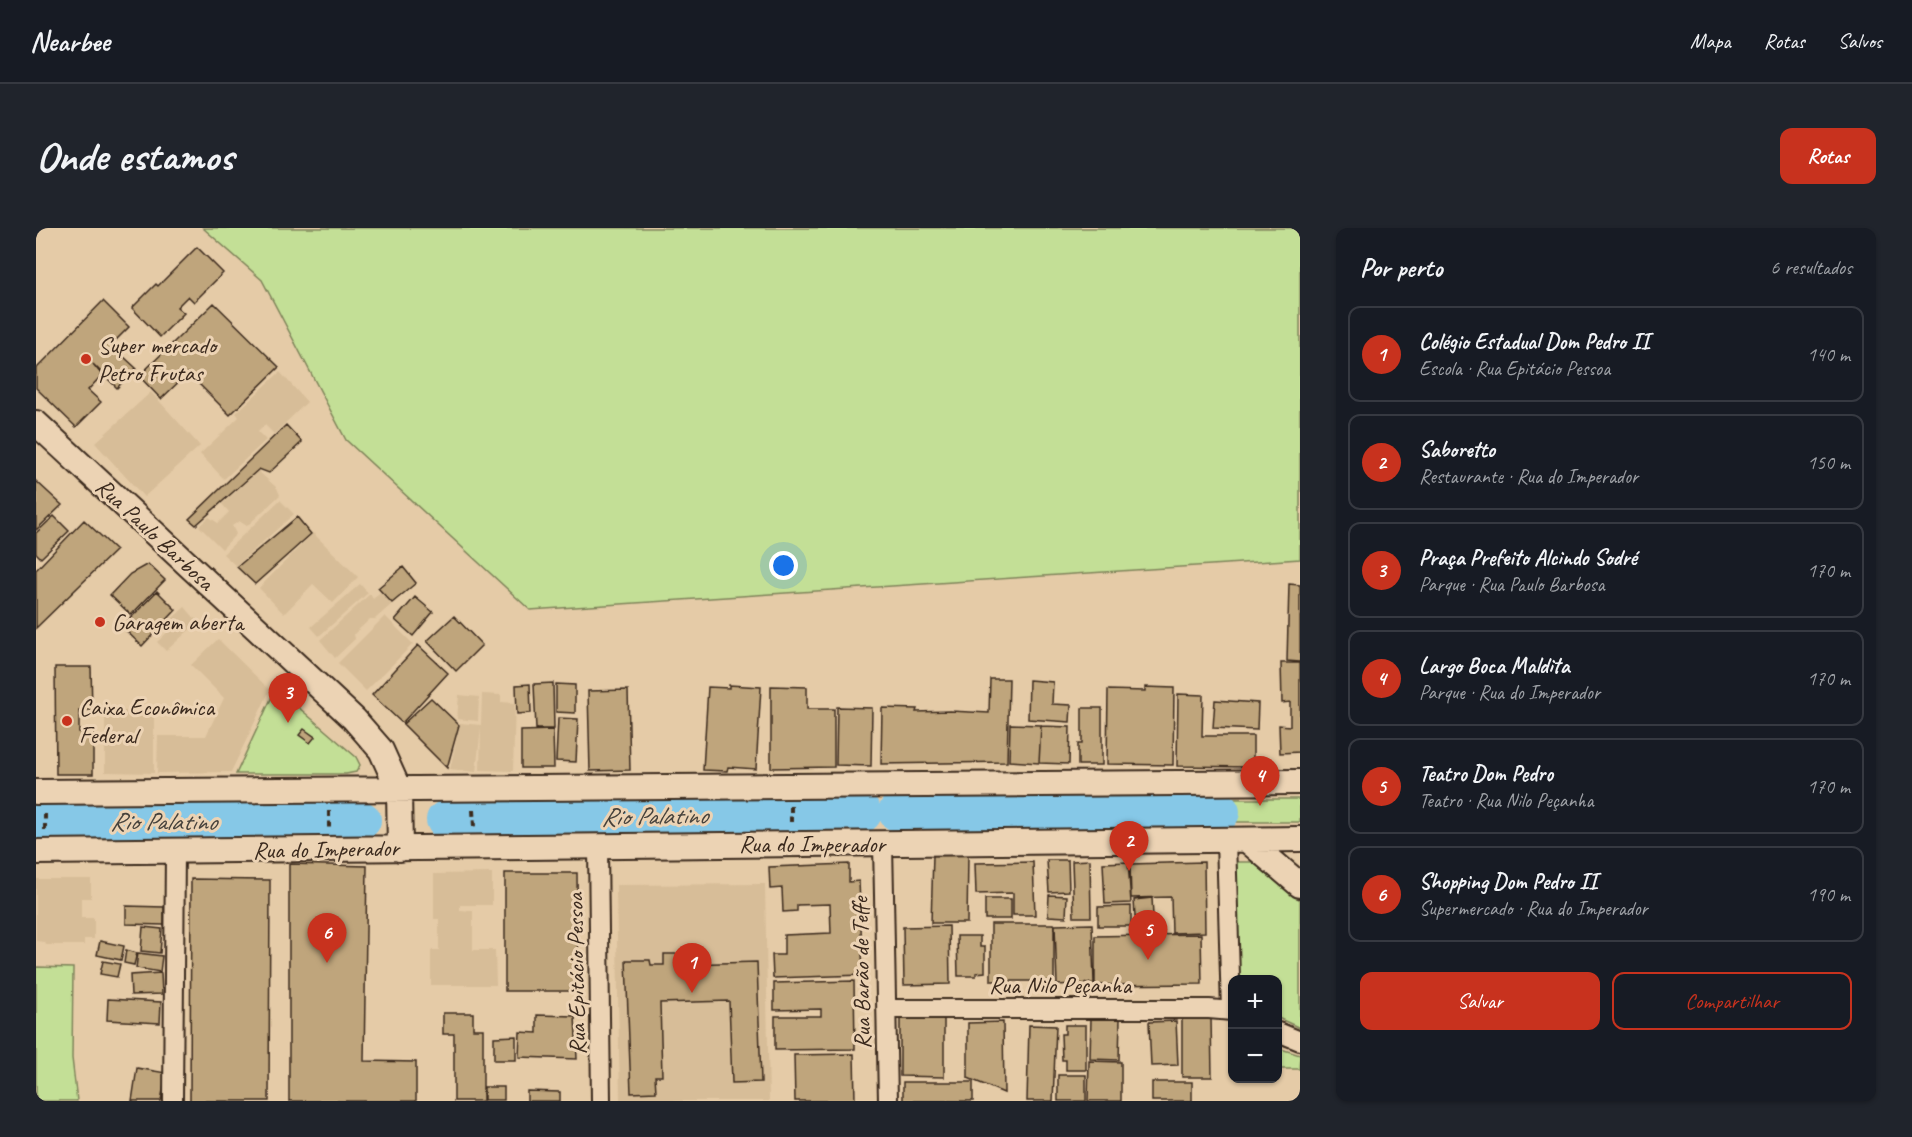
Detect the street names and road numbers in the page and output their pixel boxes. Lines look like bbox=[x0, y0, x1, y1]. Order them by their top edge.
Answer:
street label: Rua Paulo Barbosa bbox=[89, 471, 222, 598]
street label: Rua do Imperador bbox=[739, 829, 887, 859]
street label: Rua do Imperador bbox=[253, 833, 402, 865]
street label: Rua Epitácio Pessoa bbox=[560, 891, 592, 1055]
street label: Rua Barão de Teffe bbox=[845, 894, 877, 1049]
street label: Rua Nilo Peçanha bbox=[989, 970, 1132, 1000]

